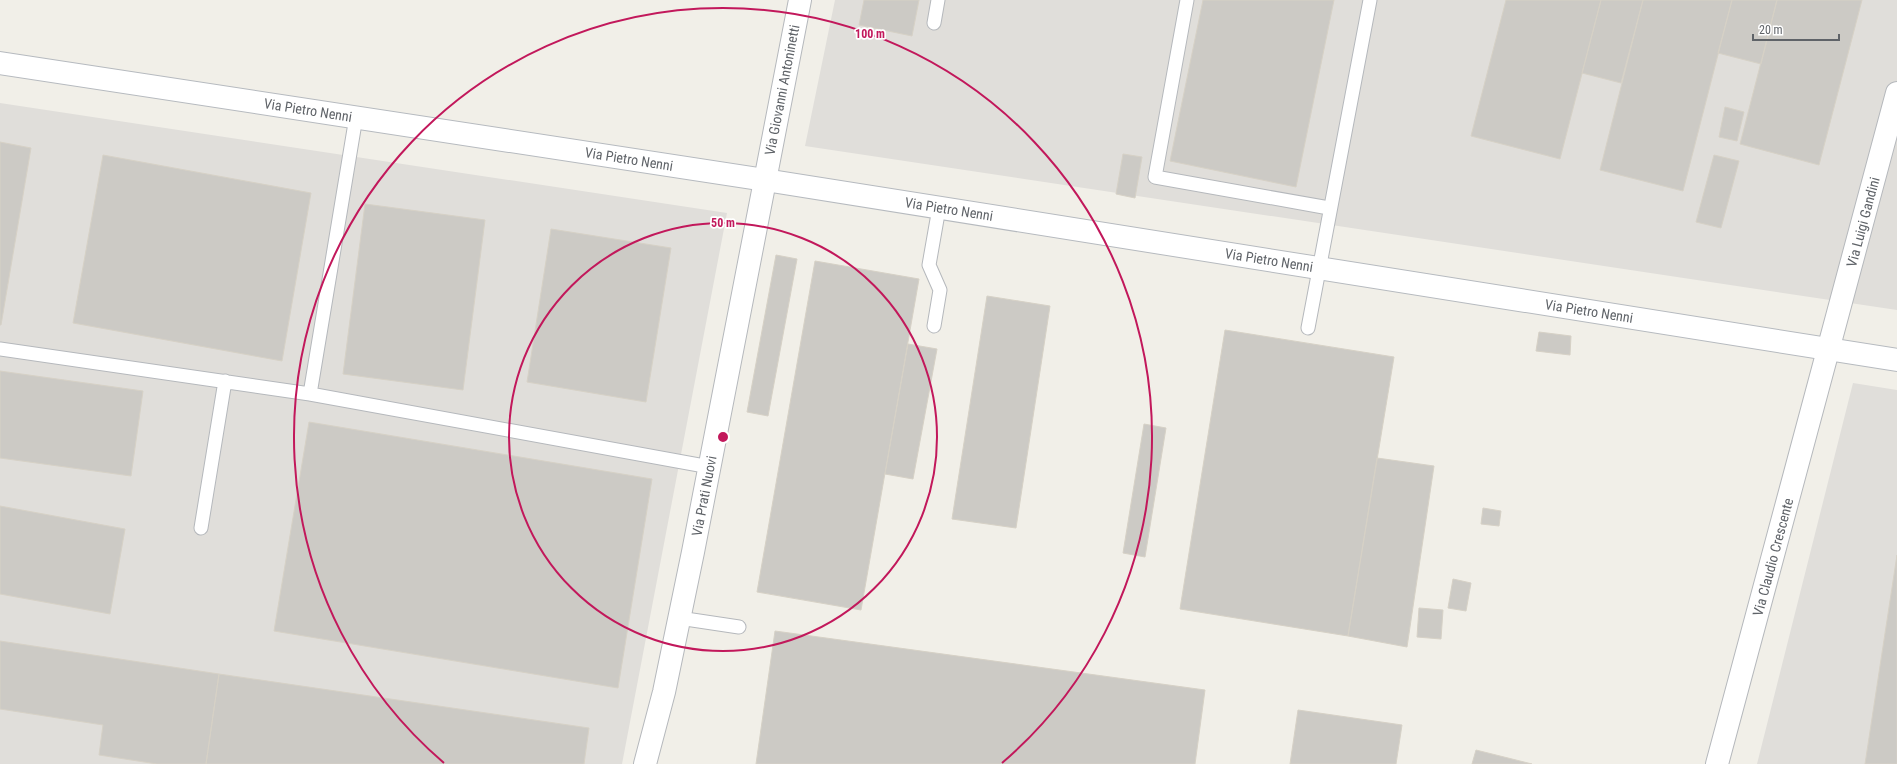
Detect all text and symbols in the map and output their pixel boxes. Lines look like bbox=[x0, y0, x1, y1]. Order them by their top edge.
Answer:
scale bar bbox=[1753, 16, 1839, 42]
street label: Via Giovanni Antoninetti bbox=[761, 23, 803, 157]
text: 20 m bbox=[1759, 23, 1783, 37]
text: 100 m bbox=[855, 27, 885, 41]
street label: Via Pietro Nenni bbox=[263, 95, 353, 125]
street label: Via Pietro Nenni bbox=[584, 144, 674, 174]
street label: Via Luigi Gandini bbox=[1843, 175, 1883, 269]
street label: Via Pietro Nenni bbox=[904, 194, 994, 224]
text: 50 m bbox=[711, 216, 735, 230]
street label: Via Pietro Nenni bbox=[1224, 245, 1314, 275]
street label: Via Pietro Nenni bbox=[1544, 296, 1634, 326]
centre of rings bbox=[716, 430, 730, 444]
street label: Via Prati Nuovi bbox=[688, 454, 720, 538]
street label: Via Claudio Crescente bbox=[1750, 496, 1797, 618]

